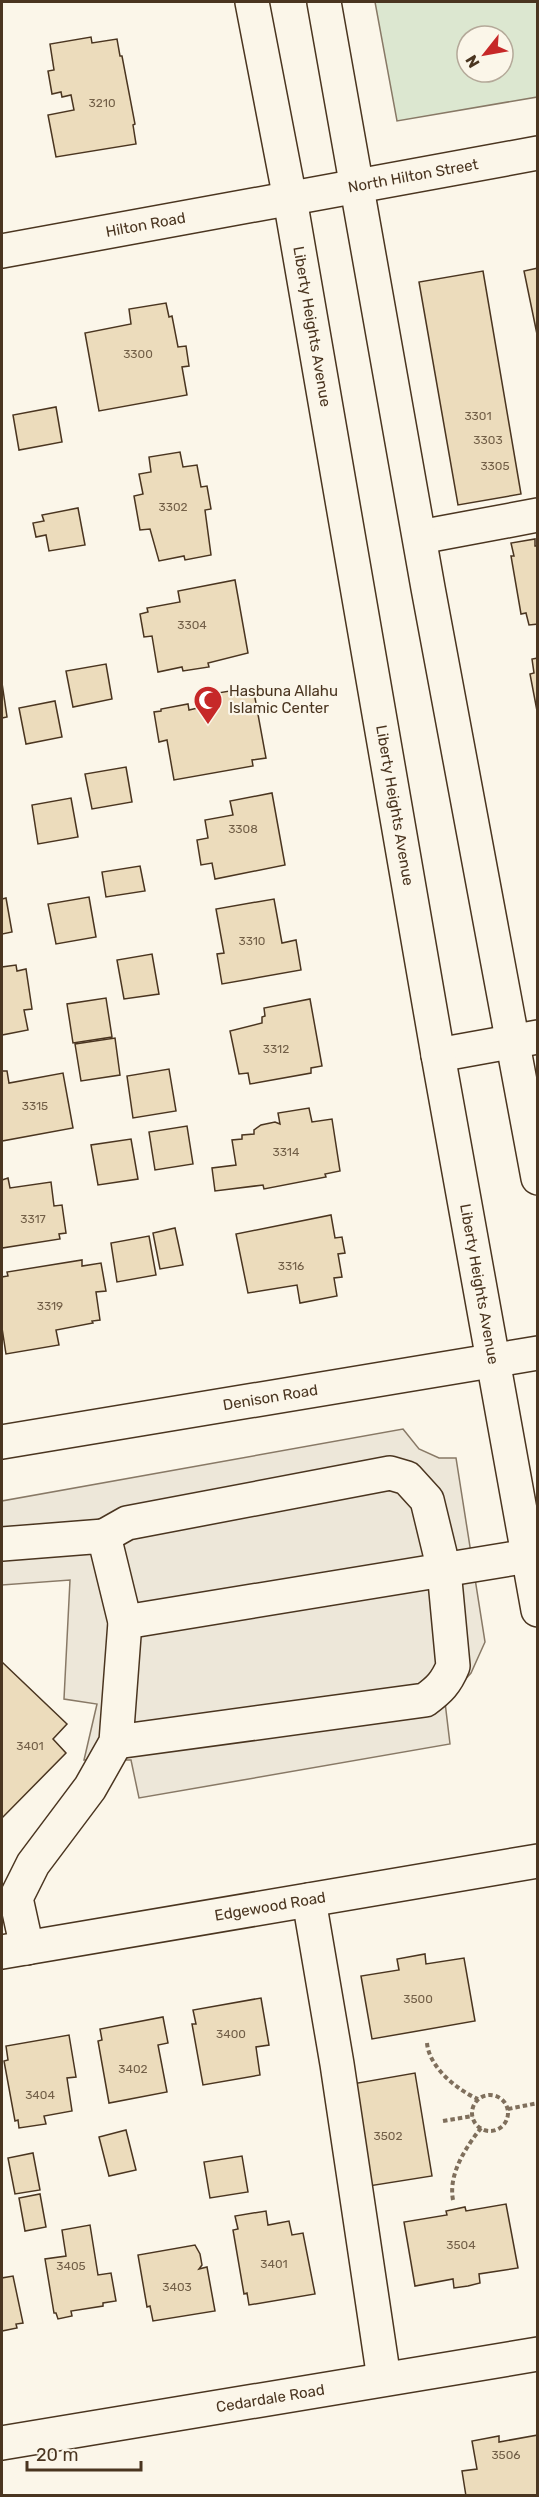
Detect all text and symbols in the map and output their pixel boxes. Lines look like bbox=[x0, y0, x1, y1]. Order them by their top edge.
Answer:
north arrow bbox=[455, 24, 515, 84]
text: N bbox=[461, 52, 484, 71]
house number: 3210 bbox=[88, 96, 116, 110]
street label: North Hilton Street bbox=[347, 155, 480, 197]
street label: Hilton Road bbox=[104, 209, 187, 241]
street label: Liberty Heights Avenue bbox=[289, 245, 335, 408]
house number: 3300 bbox=[123, 347, 153, 361]
house number: 3301 bbox=[464, 409, 492, 423]
house number: 3303 bbox=[473, 433, 503, 447]
house number: 3305 bbox=[480, 459, 510, 473]
house number: 3302 bbox=[158, 500, 188, 514]
house number: 3304 bbox=[177, 618, 207, 632]
place label: Hasbuna Allahu Islamic Center bbox=[229, 682, 338, 717]
mosque icon: Hasbuna Allahu Islamic Center bbox=[192, 684, 224, 726]
street label: Liberty Heights Avenue bbox=[372, 724, 418, 887]
house number: 3308 bbox=[228, 822, 258, 836]
house number: 3310 bbox=[239, 934, 265, 948]
house number: 3312 bbox=[263, 1042, 289, 1056]
house number: 3315 bbox=[22, 1099, 48, 1113]
house number: 3314 bbox=[273, 1145, 300, 1159]
street label: Liberty Heights Avenue bbox=[456, 1202, 503, 1366]
house number: 3317 bbox=[20, 1212, 46, 1226]
house number: 3316 bbox=[278, 1259, 304, 1273]
house number: 3319 bbox=[37, 1299, 63, 1313]
street label: Denison Road bbox=[221, 1381, 319, 1414]
house number: 3401 bbox=[16, 1739, 44, 1753]
street label: Edgewood Road bbox=[213, 1888, 327, 1925]
house number: 3500 bbox=[403, 1992, 433, 2006]
house number: 3400 bbox=[216, 2027, 246, 2041]
house number: 3402 bbox=[118, 2062, 148, 2076]
house number: 3404 bbox=[25, 2088, 55, 2102]
house number: 3502 bbox=[373, 2129, 403, 2143]
house number: 3504 bbox=[446, 2238, 476, 2252]
house number: 3401 bbox=[260, 2257, 288, 2271]
house number: 3405 bbox=[56, 2259, 86, 2273]
house number: 3403 bbox=[162, 2280, 192, 2294]
street label: Cedardale Road bbox=[215, 2381, 326, 2416]
scale bar bbox=[27, 2434, 141, 2472]
text: 20 m bbox=[36, 2444, 78, 2466]
house number: 3506 bbox=[491, 2448, 521, 2462]

